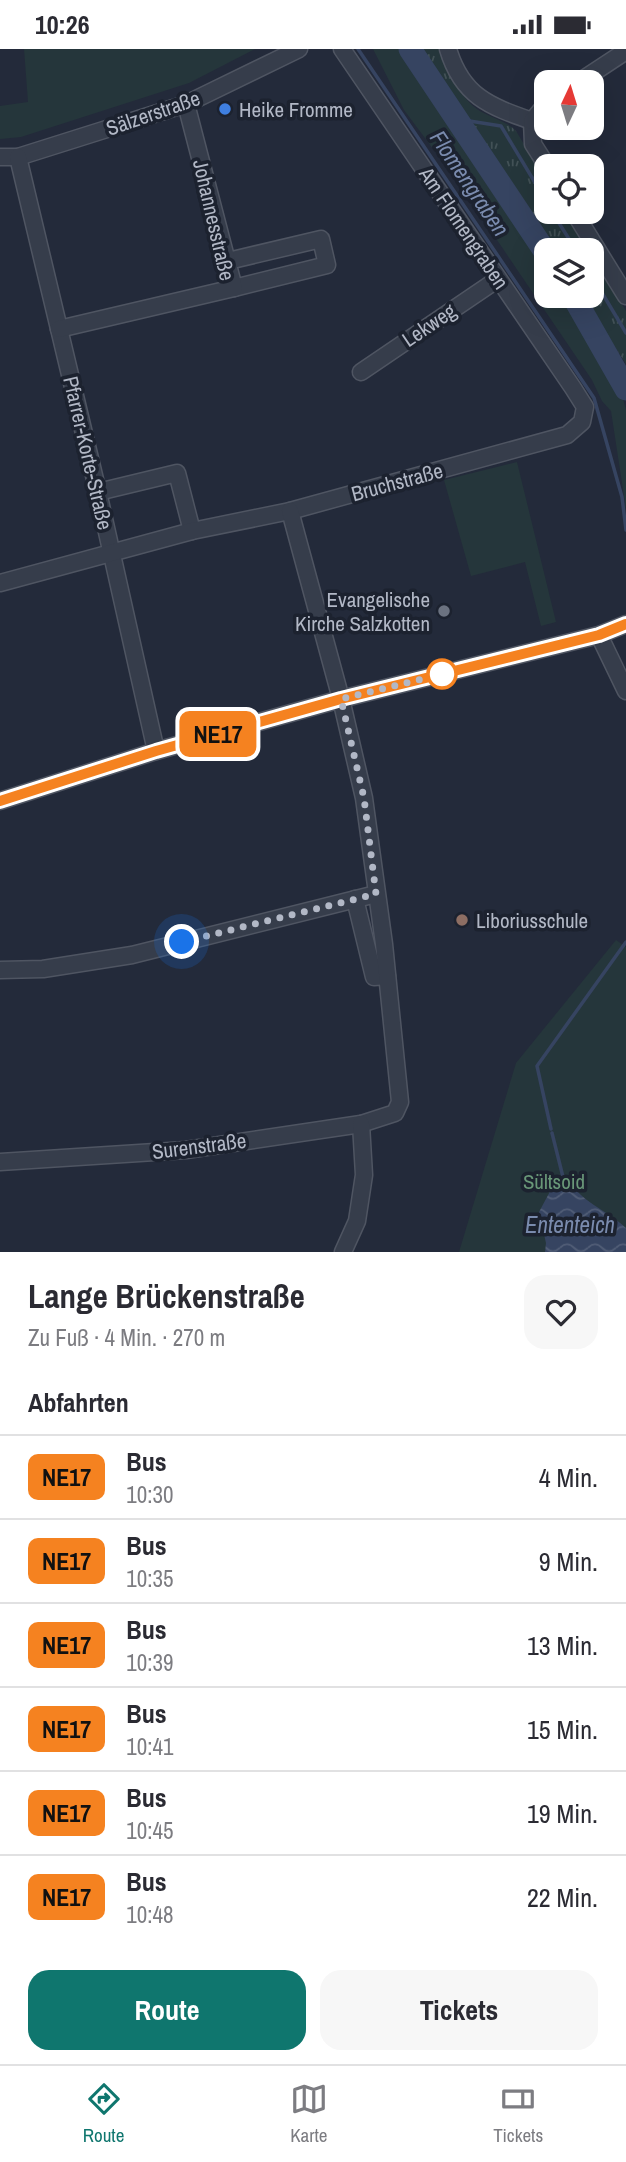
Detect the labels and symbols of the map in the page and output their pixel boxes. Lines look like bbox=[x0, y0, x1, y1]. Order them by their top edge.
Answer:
north arrow bbox=[534, 70, 604, 140]
street label: Sälzerstraße bbox=[102, 83, 204, 143]
place label: Heike Fromme bbox=[239, 95, 353, 124]
marker: Heike Fromme bbox=[217, 101, 233, 117]
water label: Flomengraben bbox=[423, 124, 517, 242]
street label: Johannesstraße bbox=[186, 157, 242, 283]
street label: Am Flomengraben bbox=[412, 160, 516, 295]
street label: Lekweg bbox=[396, 296, 462, 354]
street label: Pfarrer-Korte-Straße bbox=[56, 373, 120, 533]
street label: Bruchstraße bbox=[348, 456, 446, 508]
place label: Evangelische Kirche Salzkotten bbox=[295, 585, 430, 638]
marker: Evangelische Kirche Salzkotten bbox=[436, 603, 452, 619]
unlabelled marker bbox=[427, 659, 457, 689]
line badge: NE17 bbox=[169, 711, 267, 757]
place label: Liboriusschule bbox=[476, 906, 588, 935]
marker: Liboriusschule bbox=[454, 912, 470, 928]
your location bbox=[164, 924, 199, 959]
street label: Surenstraße bbox=[150, 1126, 248, 1166]
park label: Sültsoid bbox=[523, 1167, 585, 1196]
water label: Ententeich bbox=[525, 1209, 615, 1240]

